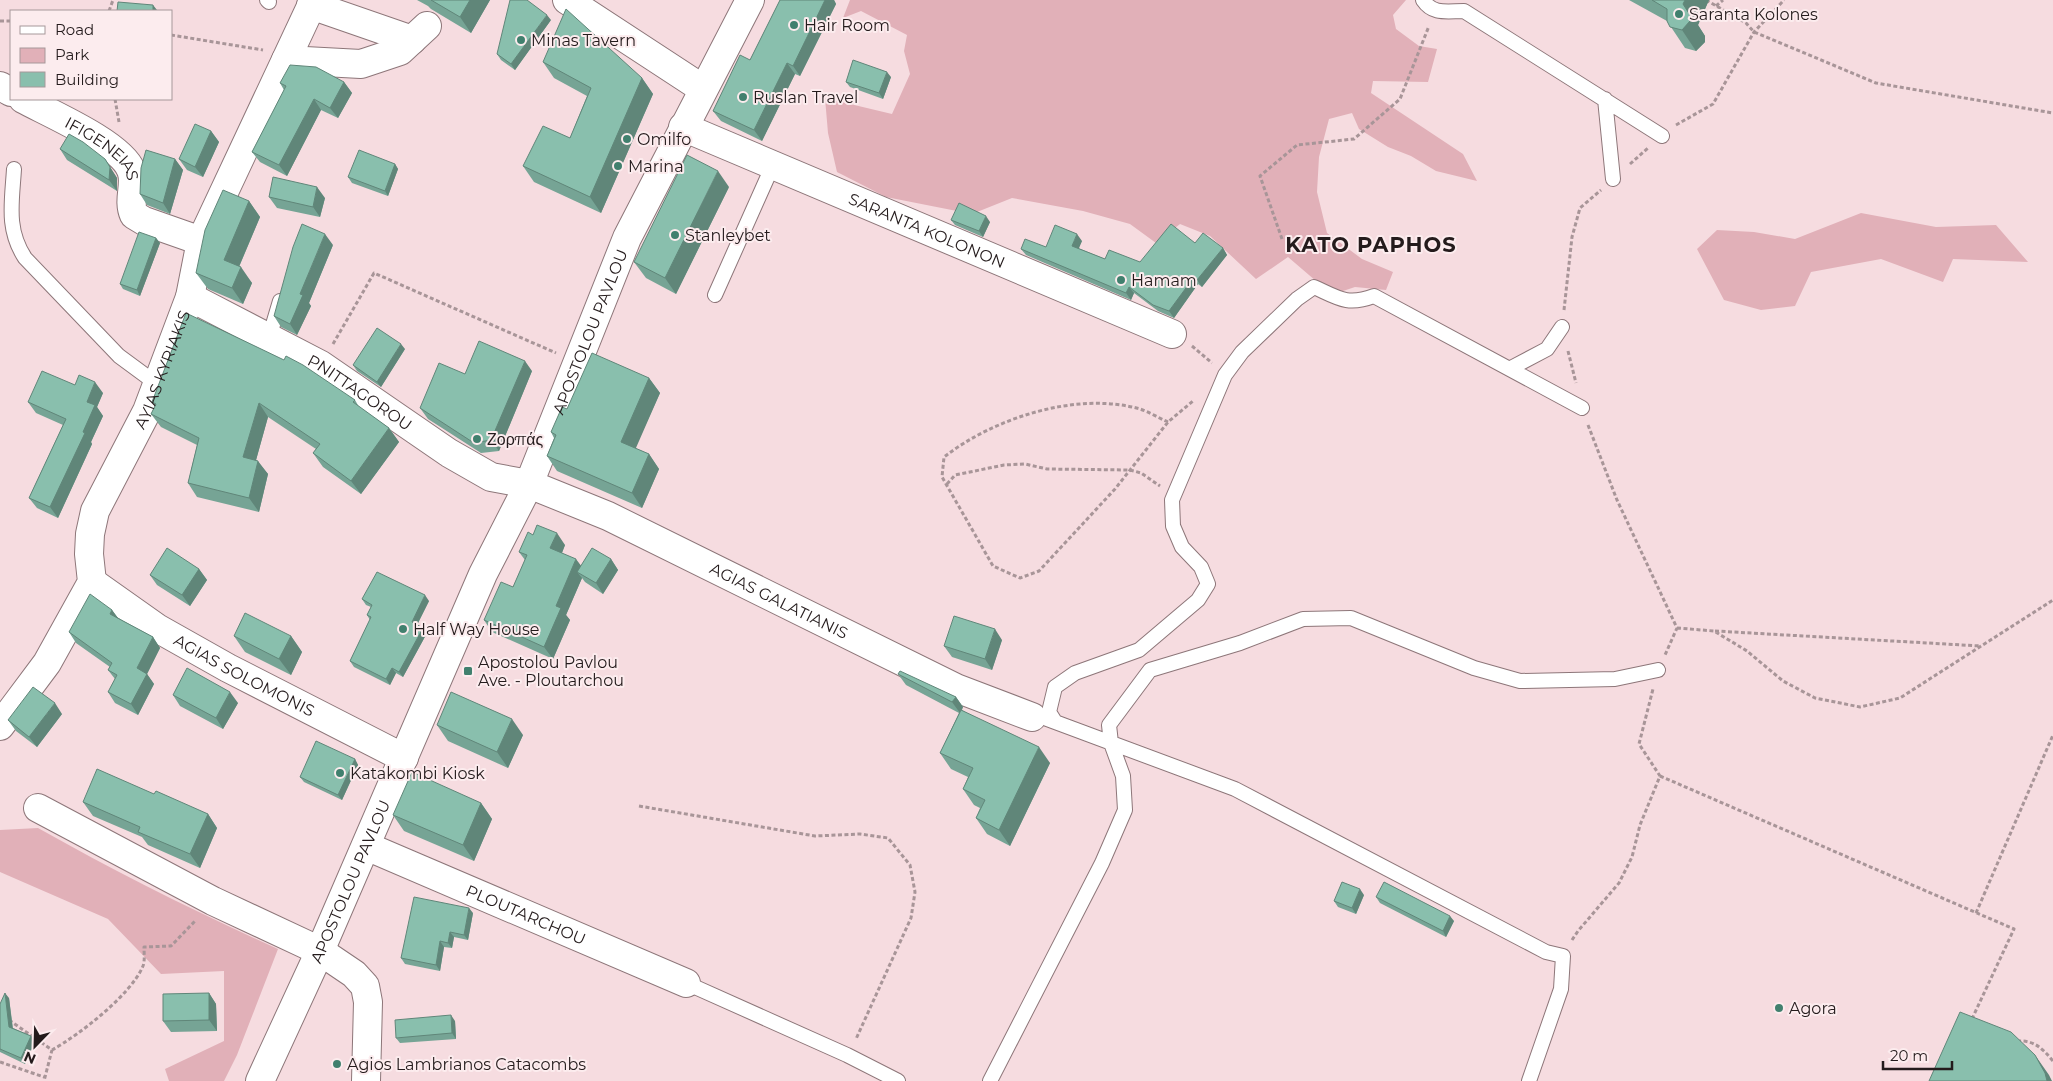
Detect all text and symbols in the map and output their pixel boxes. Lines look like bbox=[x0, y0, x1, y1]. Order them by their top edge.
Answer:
place label: Saranta Kolones bbox=[1689, 5, 1818, 24]
marker: Saranta Kolones bbox=[1673, 8, 1685, 20]
legend bbox=[10, 10, 172, 100]
place label: Hair Room bbox=[804, 16, 890, 35]
marker: Hair Room bbox=[788, 19, 800, 31]
text: Road bbox=[55, 20, 94, 39]
place label: Minas Tavern bbox=[531, 31, 636, 50]
marker: Minas Tavern bbox=[515, 34, 527, 46]
text: Park bbox=[55, 45, 89, 64]
text: Building bbox=[55, 70, 119, 89]
place label: Ruslan Travel bbox=[753, 88, 858, 107]
marker: Ruslan Travel bbox=[737, 91, 749, 103]
street label: IFIGENEIAS bbox=[62, 113, 142, 182]
place label: Omilfo bbox=[637, 130, 691, 149]
marker: Omilfo bbox=[621, 133, 633, 145]
place label: Marina bbox=[628, 157, 684, 176]
marker: Marina bbox=[612, 160, 624, 172]
street label: SARANTA KOLONON bbox=[846, 189, 1008, 272]
place label: Stanleybet bbox=[685, 226, 771, 245]
marker: Stanleybet bbox=[669, 229, 681, 241]
district label: KATO PAPHOS bbox=[1285, 232, 1457, 257]
street label: APOSTOLOU PAVLOU bbox=[549, 247, 632, 417]
place label: Hamam bbox=[1131, 271, 1197, 290]
marker: Hamam bbox=[1115, 274, 1127, 286]
street label: AYIAS KYRIAKIS bbox=[130, 307, 194, 432]
street label: PNITTAGOROU bbox=[304, 351, 415, 435]
place label: Ζορπάς bbox=[487, 430, 544, 449]
marker: Ζορπάς bbox=[471, 433, 483, 445]
street label: AGIAS GALATIANIS bbox=[707, 559, 851, 643]
place label: Half Way House bbox=[413, 620, 540, 639]
marker: Half Way House bbox=[397, 623, 409, 635]
street label: AGIAS SOLOMONIS bbox=[171, 631, 318, 721]
place label: Apostolou Pavlou Ave. - Ploutarchou bbox=[478, 653, 624, 690]
marker: Apostolou Pavlou Ave. - Ploutarchou bbox=[462, 665, 474, 677]
place label: Katakombi Kiosk bbox=[350, 764, 485, 783]
marker: Katakombi Kiosk bbox=[334, 767, 346, 779]
street label: APOSTOLOU PAVLOU bbox=[307, 797, 394, 966]
street label: PLOUTARCHOU bbox=[463, 881, 589, 949]
place label: Agora bbox=[1789, 999, 1837, 1018]
marker: Agora bbox=[1773, 1002, 1785, 1014]
north arrow bbox=[10, 1021, 60, 1071]
scale bar bbox=[1883, 1038, 1952, 1070]
text: 20 m bbox=[1890, 1046, 1928, 1065]
text: N bbox=[21, 1047, 39, 1068]
place label: Agios Lambrianos Catacombs bbox=[347, 1055, 586, 1074]
marker: Agios Lambrianos Catacombs bbox=[331, 1058, 343, 1070]

